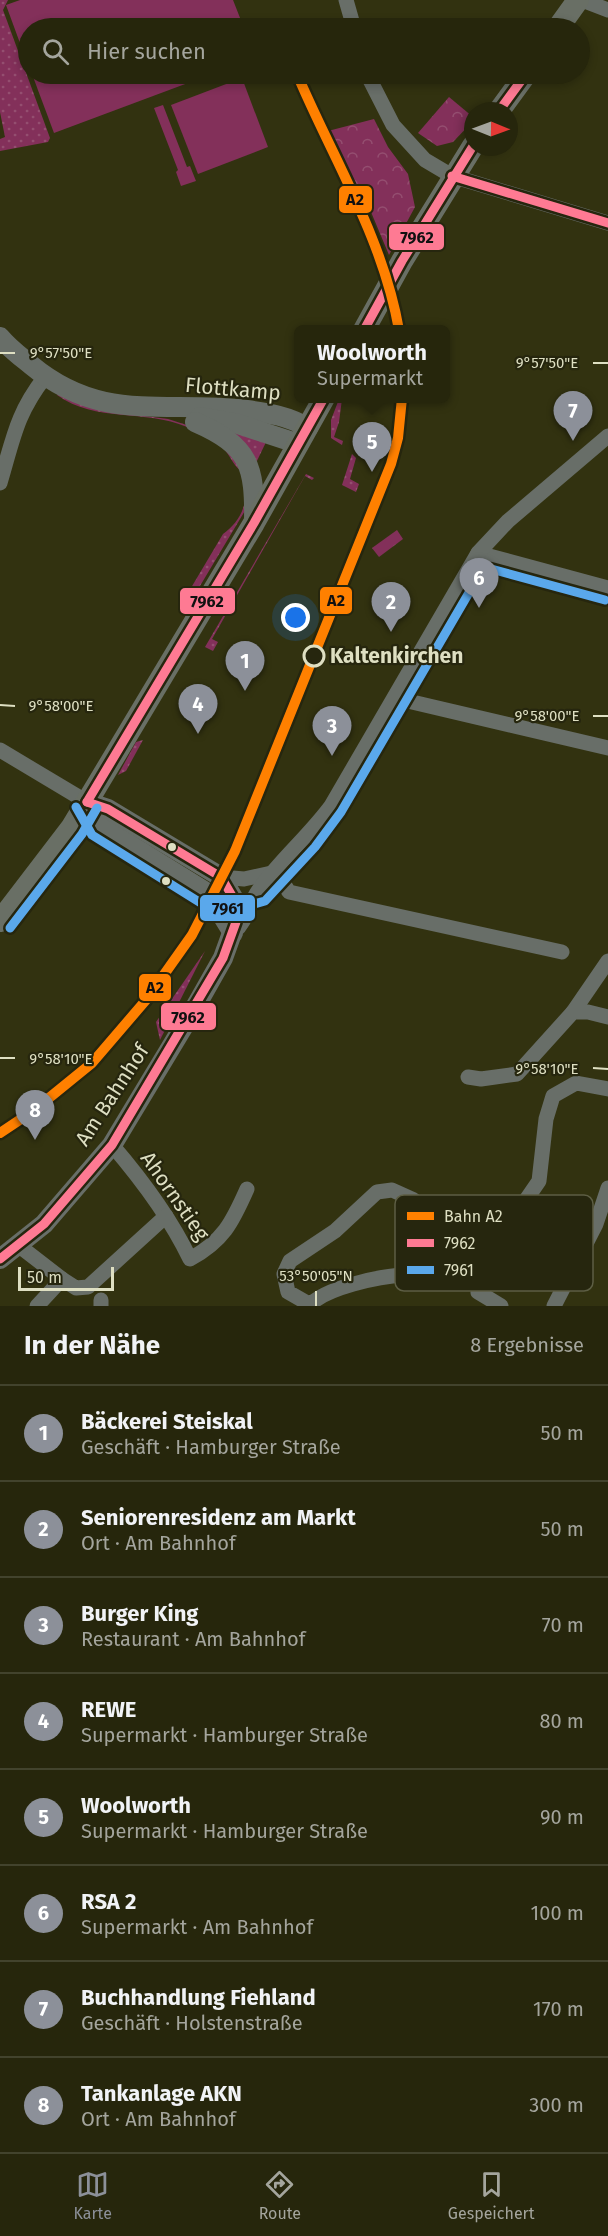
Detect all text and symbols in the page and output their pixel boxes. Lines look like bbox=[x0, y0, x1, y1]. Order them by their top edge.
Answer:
search box bbox=[18, 18, 590, 84]
icon: search bbox=[39, 35, 72, 68]
text: Hier suchen bbox=[87, 38, 206, 65]
north arrow bbox=[464, 102, 518, 156]
line badge: A2 bbox=[338, 185, 373, 214]
text: A2 bbox=[345, 190, 364, 209]
line badge: 7962 bbox=[388, 223, 445, 251]
text: 7962 bbox=[400, 228, 434, 247]
popup bbox=[294, 325, 450, 403]
text: Woolworth bbox=[317, 339, 427, 366]
text: 9°57'50"E bbox=[30, 344, 92, 362]
text: 9°57'50"E bbox=[516, 354, 578, 372]
text: Supermarkt bbox=[317, 366, 423, 390]
street label: Flottkamp bbox=[184, 372, 282, 406]
pin: 7 bbox=[554, 392, 592, 441]
pin: 5 bbox=[352, 422, 392, 472]
pin: 6 bbox=[460, 558, 498, 608]
pin: 2 bbox=[372, 582, 410, 632]
line badge: A2 bbox=[319, 586, 353, 615]
line badge: 7962 bbox=[179, 587, 236, 615]
text: A2 bbox=[326, 591, 345, 610]
text: 7962 bbox=[190, 592, 224, 611]
your location bbox=[281, 603, 310, 632]
pin: 1 bbox=[226, 642, 264, 691]
place label: Kaltenkirchen bbox=[330, 643, 463, 669]
marker: Kaltenkirchen bbox=[303, 645, 325, 667]
pin: 4 bbox=[178, 684, 218, 734]
text: 9°58'00"E bbox=[28, 697, 94, 715]
pin: 3 bbox=[312, 706, 352, 756]
text: 9°58'00"E bbox=[514, 707, 580, 725]
unlabelled marker bbox=[166, 841, 178, 853]
unlabelled marker bbox=[160, 875, 172, 887]
line badge: 7961 bbox=[199, 894, 256, 922]
text: 7961 bbox=[212, 899, 244, 918]
line badge: A2 bbox=[138, 973, 172, 1002]
text: A2 bbox=[145, 978, 164, 997]
line badge: 7962 bbox=[160, 1002, 217, 1031]
text: 7962 bbox=[171, 1008, 205, 1027]
street label: Am Bahnhof bbox=[70, 1038, 156, 1151]
text: 9°58'10"E bbox=[29, 1050, 93, 1068]
text: 9°58'10"E bbox=[515, 1060, 579, 1078]
pin: 8 bbox=[15, 1090, 54, 1140]
street label: Ahornstieg bbox=[135, 1146, 215, 1246]
legend bbox=[395, 1195, 593, 1291]
text: Bahn A2 bbox=[444, 1207, 503, 1226]
text: 7962 bbox=[444, 1234, 476, 1253]
text: 7961 bbox=[444, 1261, 474, 1280]
scale bar bbox=[18, 1264, 114, 1292]
text: 53°50'05"N bbox=[279, 1267, 353, 1285]
text: 50 m bbox=[27, 1268, 62, 1287]
text: In der Nähe bbox=[24, 1330, 160, 1361]
text: 8 Ergebnisse bbox=[470, 1333, 584, 1357]
text: Bäckerei Steiskal bbox=[81, 1408, 253, 1435]
text: 1 bbox=[39, 1421, 48, 1445]
text: 50 m bbox=[540, 1421, 584, 1445]
text: Geschäft · Hamburger Straße bbox=[81, 1435, 341, 1459]
text: Seniorenresidenz am Markt bbox=[81, 1504, 356, 1531]
text: 2 bbox=[38, 1517, 49, 1541]
text: 50 m bbox=[540, 1517, 584, 1541]
text: Ort · Am Bahnhof bbox=[81, 1531, 236, 1555]
text: Burger King bbox=[81, 1600, 198, 1627]
text: 3 bbox=[38, 1613, 49, 1637]
text: 70 m bbox=[542, 1613, 584, 1637]
text: Restaurant · Am Bahnhof bbox=[81, 1627, 305, 1651]
text: REWE bbox=[81, 1696, 136, 1723]
text: 4 bbox=[38, 1709, 49, 1733]
text: 80 m bbox=[539, 1709, 584, 1733]
text: Supermarkt · Hamburger Straße bbox=[81, 1723, 368, 1747]
text: Woolworth bbox=[81, 1792, 191, 1819]
text: 5 bbox=[38, 1805, 49, 1829]
text: 90 m bbox=[540, 1805, 584, 1829]
text: Supermarkt · Hamburger Straße bbox=[81, 1819, 368, 1843]
text: RSA 2 bbox=[81, 1888, 136, 1915]
text: 6 bbox=[38, 1901, 49, 1925]
text: 100 m bbox=[531, 1901, 584, 1925]
text: Supermarkt · Am Bahnhof bbox=[81, 1915, 313, 1939]
text: Buchhandlung Fiehland bbox=[81, 1984, 316, 2011]
text: 7 bbox=[39, 1997, 48, 2021]
text: 170 m bbox=[533, 1997, 584, 2021]
text: Geschäft · Holstenstraße bbox=[81, 2011, 303, 2035]
text: Tankanlage AKN bbox=[81, 2080, 242, 2107]
text: 8 bbox=[38, 2093, 49, 2117]
text: 300 m bbox=[529, 2093, 584, 2117]
text: Ort · Am Bahnhof bbox=[81, 2107, 236, 2131]
tab: Karte bbox=[73, 2168, 112, 2223]
tab: Route bbox=[259, 2168, 301, 2223]
tab: Gespeichert bbox=[448, 2168, 535, 2223]

